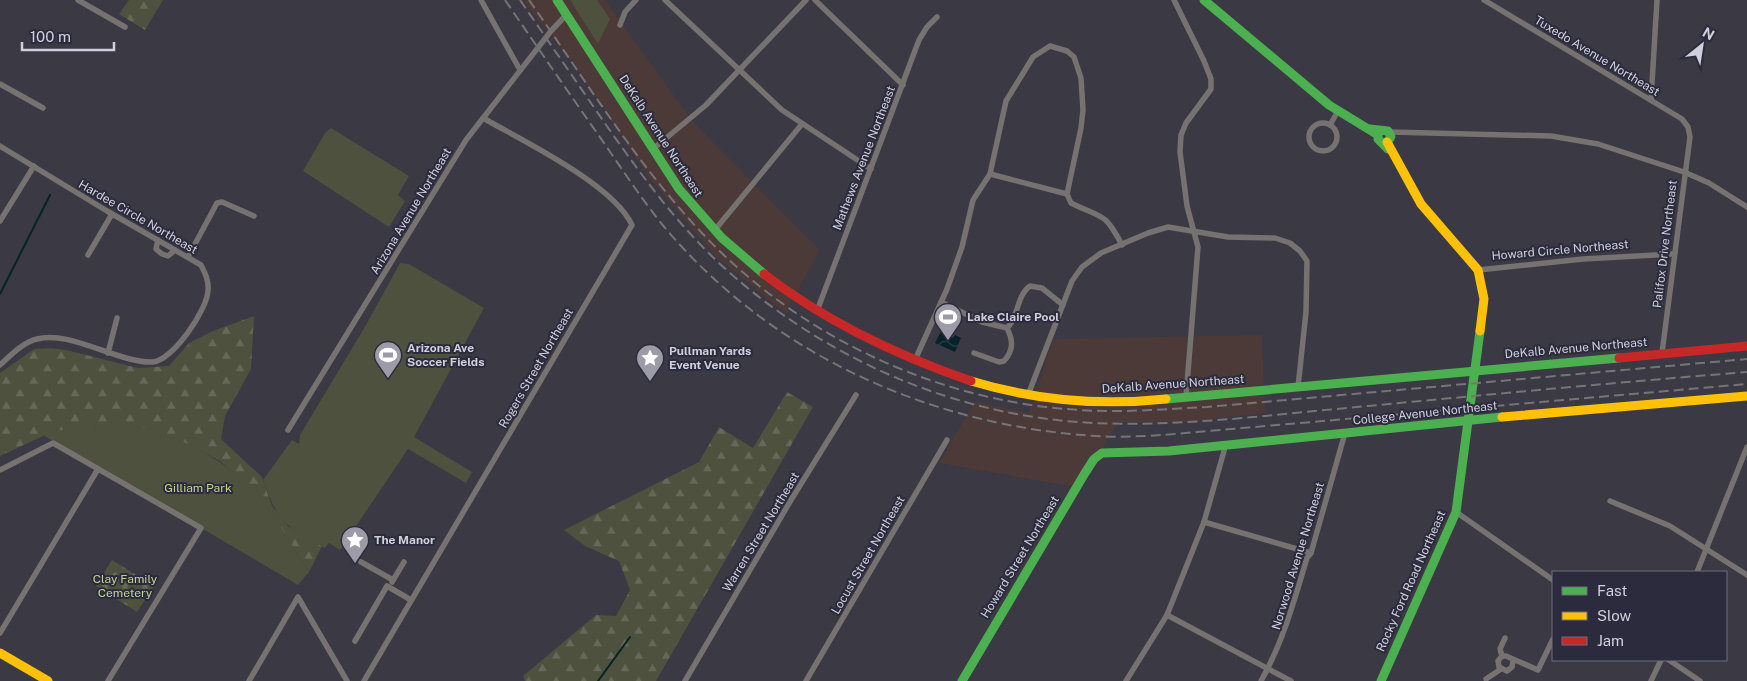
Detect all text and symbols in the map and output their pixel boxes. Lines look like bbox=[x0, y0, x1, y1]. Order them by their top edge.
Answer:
street label: Tuxedo Avenue Northeast bbox=[1532, 13, 1662, 99]
scale bar bbox=[22, 20, 115, 52]
north arrow bbox=[1677, 20, 1727, 70]
text: N bbox=[1700, 24, 1717, 43]
text: 100 m bbox=[30, 28, 71, 45]
street label: DeKalb Avenue Northeast bbox=[616, 72, 706, 200]
street label: Mathews Avenue Northeast bbox=[830, 84, 898, 232]
street label: Arizona Avenue Northeast bbox=[368, 145, 454, 277]
street label: Hardee Circle Northeast bbox=[76, 177, 200, 257]
street label: Palifox Drive Northeast bbox=[1650, 179, 1680, 309]
street label: Howard Circle Northeast bbox=[1491, 237, 1629, 263]
sports icon: Lake Claire Pool bbox=[933, 302, 963, 341]
street label: Rogers Street Northeast bbox=[496, 305, 576, 430]
place label: Lake Claire Pool bbox=[967, 310, 1059, 324]
street label: DeKalb Avenue Northeast bbox=[1504, 335, 1648, 361]
sports icon: Arizona Ave Soccer Fields bbox=[373, 340, 403, 379]
place label: Arizona Ave Soccer Fields bbox=[407, 341, 485, 369]
place icon: Pullman Yards Event Venue bbox=[635, 343, 665, 382]
place label: Pullman Yards Event Venue bbox=[669, 344, 751, 372]
street label: DeKalb Avenue Northeast bbox=[1101, 372, 1245, 396]
street label: College Avenue Northeast bbox=[1352, 398, 1498, 428]
street label: Warren Street Northeast bbox=[720, 469, 803, 594]
street label: Norwood Avenue Northeast bbox=[1269, 480, 1327, 631]
park label: Gilliam Park bbox=[164, 481, 232, 495]
street label: Locust Street Northeast bbox=[828, 493, 908, 617]
street label: Howard Street Northeast bbox=[978, 493, 1062, 621]
street label: Rocky Ford Road Northeast bbox=[1374, 508, 1449, 654]
place icon: The Manor bbox=[340, 525, 370, 564]
place label: The Manor bbox=[374, 533, 435, 547]
legend bbox=[1552, 571, 1727, 661]
park label: Clay Family Cemetery bbox=[93, 572, 158, 600]
text: Fast bbox=[1597, 582, 1627, 599]
text: Slow bbox=[1597, 607, 1632, 624]
text: Jam bbox=[1597, 632, 1624, 649]

